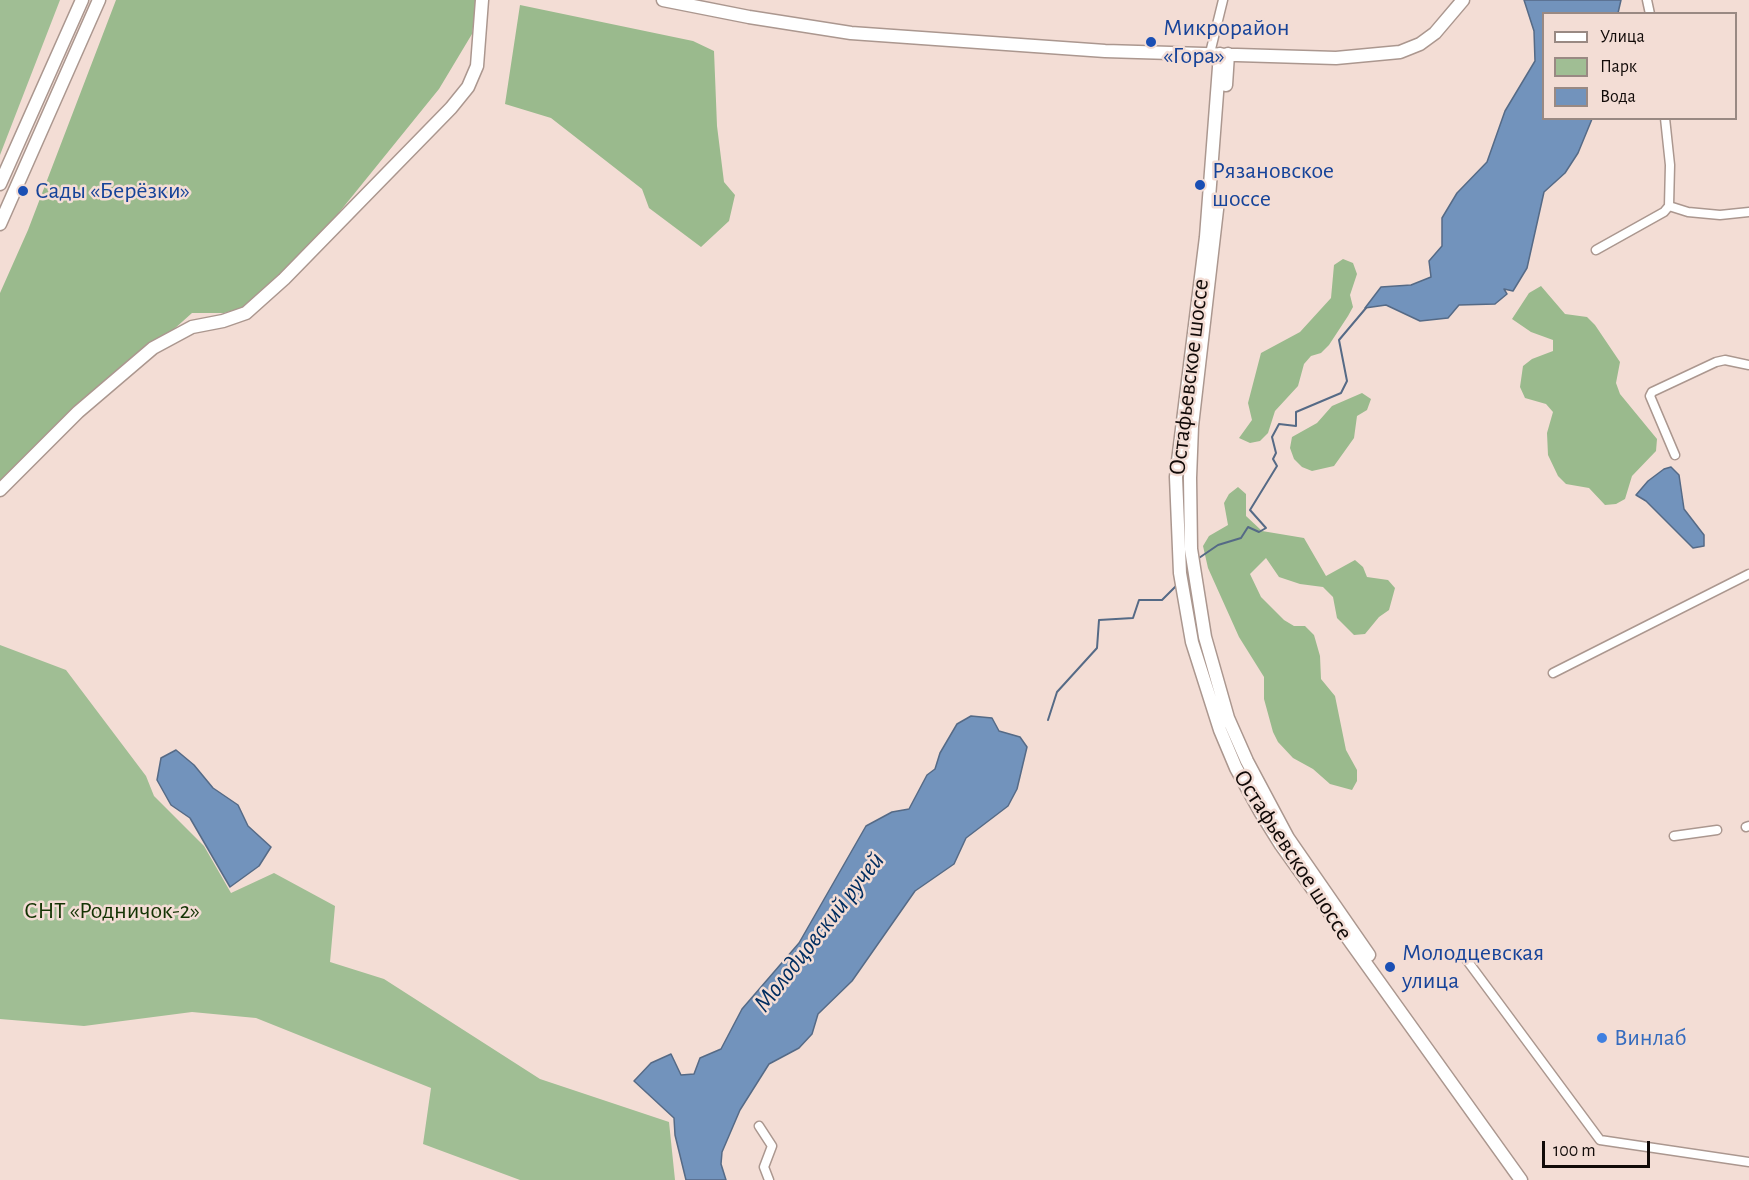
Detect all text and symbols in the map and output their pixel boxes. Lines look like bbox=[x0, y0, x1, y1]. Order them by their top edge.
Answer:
legend bbox=[1542, 12, 1737, 120]
place label: Микрорайон «Гора» bbox=[1163, 14, 1290, 70]
text: Улица bbox=[1600, 28, 1645, 46]
marker: Микрорайон «Гора» bbox=[1144, 35, 1158, 49]
text: Парк bbox=[1600, 58, 1637, 76]
text: Вода bbox=[1600, 88, 1636, 106]
place label: Рязановское шоссе bbox=[1212, 157, 1334, 213]
place label: Сады «Берёзки» bbox=[35, 177, 190, 205]
marker: Рязановское шоссе bbox=[1193, 178, 1207, 192]
marker: Сады «Берёзки» bbox=[16, 184, 30, 198]
street label: Остафьевское шоссе bbox=[1163, 277, 1215, 477]
street label: Остафьевское шоссе bbox=[1227, 764, 1359, 946]
water label: Молодцовский ручей bbox=[747, 846, 891, 1018]
park label: СНТ «Родничок-2» bbox=[24, 897, 200, 925]
place label: Молодцевская улица bbox=[1402, 939, 1544, 995]
marker: Молодцевская улица bbox=[1383, 960, 1397, 974]
place label: Винлаб bbox=[1614, 1024, 1687, 1052]
marker: Винлаб bbox=[1595, 1031, 1609, 1045]
scale bar bbox=[1545, 1129, 1653, 1167]
text: 100 m bbox=[1553, 1142, 1596, 1160]

